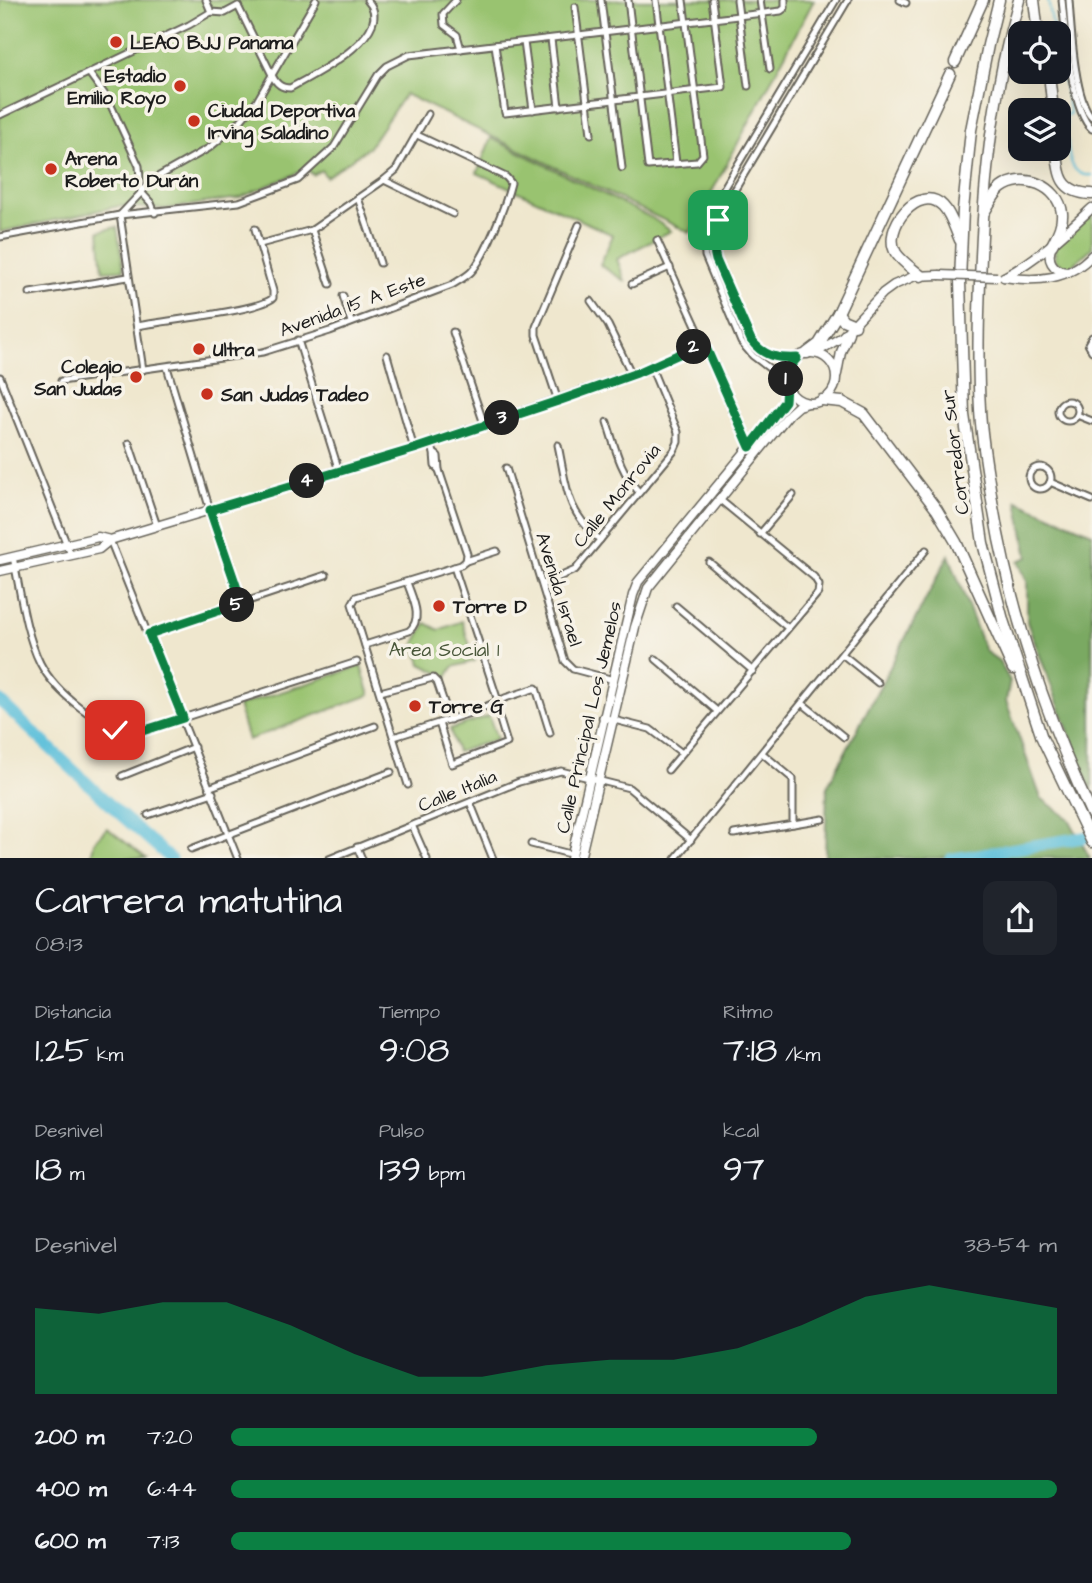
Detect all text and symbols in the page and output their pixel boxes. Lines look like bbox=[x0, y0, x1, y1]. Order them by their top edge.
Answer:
map controls bbox=[1008, 21, 1071, 161]
button: locate bbox=[1008, 21, 1071, 84]
place label: LEAO BJJ Panama bbox=[130, 30, 294, 57]
marker: LEAO BJJ Panama bbox=[108, 34, 124, 50]
place label: Estadio Emilio Royo bbox=[68, 63, 166, 113]
marker: Estadio Emilio Royo bbox=[172, 78, 188, 94]
place label: Ciudad Deportiva Irving Saladino bbox=[208, 98, 355, 148]
button: layers bbox=[1008, 98, 1071, 161]
marker: Ciudad Deportiva Irving Saladino bbox=[186, 113, 202, 129]
place label: Arena Roberto Durán bbox=[65, 146, 199, 195]
marker: Arena Roberto Durán bbox=[43, 161, 59, 177]
pin bbox=[688, 190, 748, 250]
icon: arrive bbox=[699, 201, 737, 239]
street label: Avenida 15 A Este bbox=[276, 266, 429, 344]
pin: 2 bbox=[676, 330, 712, 364]
text: 2 bbox=[688, 333, 699, 360]
place label: Ultra bbox=[213, 337, 255, 364]
marker: Ultra bbox=[191, 341, 207, 357]
place label: Colegio San Judas bbox=[33, 354, 122, 403]
pin: 1 bbox=[768, 362, 804, 396]
text: 1 bbox=[784, 365, 787, 392]
marker: Colegio San Judas bbox=[128, 369, 144, 385]
place label: San Judas Tadeo bbox=[220, 382, 369, 409]
marker: San Judas Tadeo bbox=[199, 386, 215, 402]
street label: Corredor Sur bbox=[934, 387, 977, 516]
pin: 3 bbox=[484, 400, 520, 436]
text: 3 bbox=[497, 404, 506, 431]
street label: Calle Monrovia bbox=[567, 438, 668, 554]
pin: 4 bbox=[290, 463, 324, 498]
text: 4 bbox=[300, 467, 313, 494]
street label: Avenida Israel bbox=[528, 529, 589, 650]
pin: 5 bbox=[219, 588, 254, 622]
text: 5 bbox=[230, 591, 243, 618]
place label: Torre D bbox=[452, 594, 527, 621]
marker: Torre D bbox=[431, 598, 447, 614]
street label: Calle Principal Los Jemelos bbox=[550, 599, 629, 836]
park label: Area Social 1 bbox=[389, 637, 500, 664]
place label: Torre G bbox=[428, 694, 504, 721]
marker: Torre G bbox=[407, 698, 423, 714]
pin bbox=[85, 700, 145, 760]
icon: check bbox=[96, 711, 134, 749]
street label: Calle Italia bbox=[414, 763, 501, 819]
text: Carrera matutina bbox=[35, 876, 342, 928]
button: share bbox=[983, 881, 1057, 955]
text: 08:13 bbox=[35, 928, 83, 960]
text: Distancia bbox=[35, 999, 111, 1026]
text: Tiempo bbox=[379, 999, 440, 1026]
text: Ritmo bbox=[723, 999, 773, 1026]
text: 1.25 bbox=[35, 1026, 89, 1075]
text: 9:08 bbox=[379, 1026, 450, 1075]
text: 7:18 bbox=[723, 1026, 778, 1075]
text: km bbox=[89, 1042, 123, 1069]
text: /km bbox=[778, 1042, 820, 1069]
text: Desnivel bbox=[35, 1118, 103, 1145]
text: Pulso bbox=[379, 1118, 424, 1145]
text: kcal bbox=[723, 1118, 759, 1145]
text: 18 bbox=[35, 1145, 62, 1194]
text: 139 bbox=[379, 1145, 421, 1194]
text: 97 bbox=[723, 1145, 764, 1194]
text: m bbox=[62, 1161, 85, 1188]
text: bpm bbox=[421, 1161, 465, 1188]
text: Desnivel bbox=[35, 1229, 117, 1261]
text: 38–54 m bbox=[964, 1229, 1057, 1261]
text: 200 m bbox=[35, 1421, 104, 1453]
text: 7:20 bbox=[147, 1421, 193, 1453]
text: 400 m bbox=[35, 1473, 107, 1505]
text: 6:44 bbox=[147, 1473, 197, 1505]
text: 600 m bbox=[35, 1525, 106, 1557]
text: 7:13 bbox=[147, 1525, 180, 1557]

